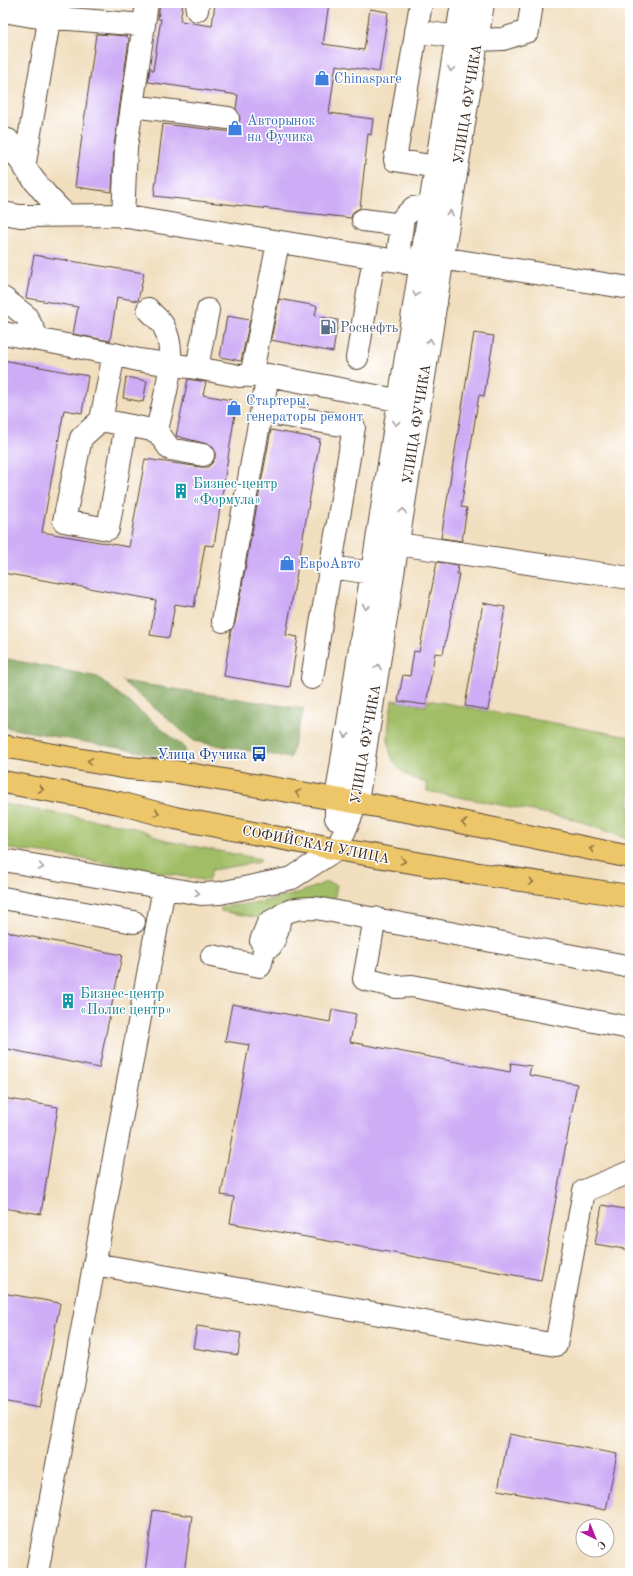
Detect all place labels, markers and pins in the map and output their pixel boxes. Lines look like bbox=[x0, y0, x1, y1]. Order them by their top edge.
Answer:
shop icon: Chinaspare bbox=[313, 69, 331, 87]
place label: Chinaspare bbox=[334, 72, 402, 86]
place label: Авторынок на Фучика bbox=[247, 114, 315, 144]
shop icon: Авторынок на Фучика bbox=[226, 119, 244, 137]
fuel station icon: Роснефть bbox=[319, 318, 337, 336]
place label: Роснефть bbox=[340, 321, 399, 336]
place label: Стартеры, генераторы ремонт bbox=[246, 394, 363, 424]
shop icon: Стартеры, генераторы ремонт bbox=[225, 399, 243, 417]
place label: Бизнес-центр «Формула» bbox=[193, 477, 278, 507]
building icon: Бизнес-центр «Формула» bbox=[172, 482, 190, 500]
shop icon: ЕвроАвто bbox=[278, 554, 296, 572]
place label: ЕвроАвто bbox=[299, 557, 361, 571]
bus stop icon: Улица Фучика bbox=[250, 745, 268, 763]
place label: Улица Фучика bbox=[157, 748, 247, 762]
place label: Бизнес-центр «Полис центр» bbox=[80, 987, 172, 1017]
building icon: Бизнес-центр «Полис центр» bbox=[59, 992, 77, 1010]

